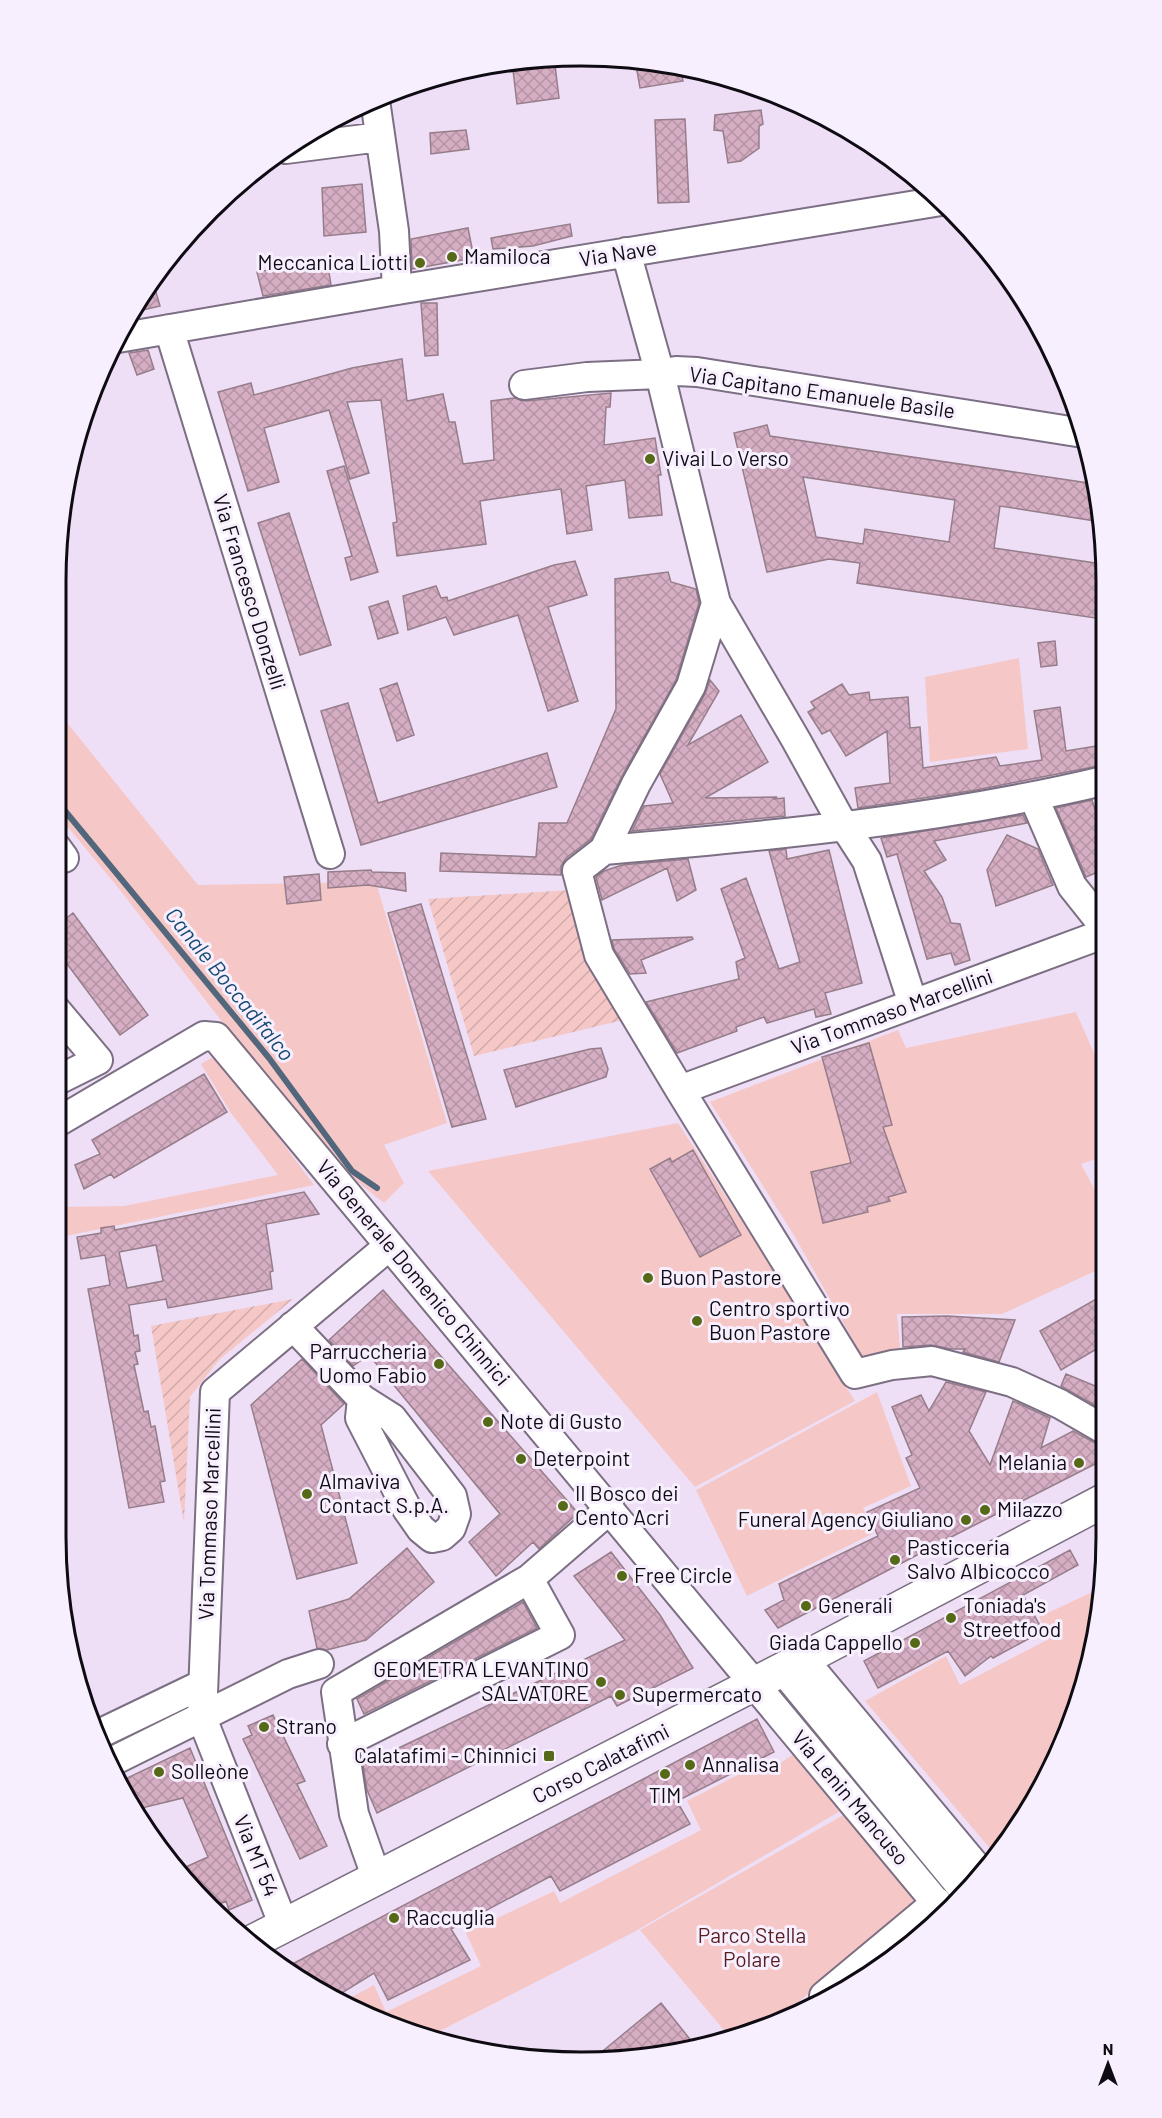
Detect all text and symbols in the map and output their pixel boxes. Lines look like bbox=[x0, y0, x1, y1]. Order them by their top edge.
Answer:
street label: Via Nave bbox=[577, 234, 658, 271]
place label: Mamiloca bbox=[464, 243, 550, 268]
place label: Meccanica Liotti bbox=[258, 249, 408, 274]
marker: Mamiloca bbox=[445, 250, 459, 264]
marker: Meccanica Liotti bbox=[413, 256, 427, 270]
street label: Via Capitano Emanuele Basile bbox=[688, 360, 957, 423]
place label: Vivai Lo Verso bbox=[662, 445, 789, 470]
marker: Vivai Lo Verso bbox=[643, 452, 657, 466]
street label: Via Francesco Donzelli bbox=[209, 491, 292, 693]
water label: Canale Boccadifalco bbox=[161, 901, 301, 1065]
street label: Via Tommaso Marcellini bbox=[787, 962, 996, 1059]
street label: Via Generale Domenico Chinnici bbox=[312, 1154, 516, 1390]
place label: Buon Pastore bbox=[660, 1264, 782, 1289]
marker: Buon Pastore bbox=[641, 1271, 655, 1285]
place label: Centro sportivo Buon Pastore bbox=[709, 1295, 850, 1344]
marker: Centro sportivo Buon Pastore bbox=[690, 1314, 704, 1328]
place label: Parruccheria Uomo Fabio bbox=[309, 1338, 427, 1387]
marker: Parruccheria Uomo Fabio bbox=[432, 1357, 446, 1371]
street label: Via Tommaso Marcellini bbox=[192, 1407, 225, 1621]
place label: Note di Gusto bbox=[500, 1408, 622, 1433]
marker: Note di Gusto bbox=[481, 1415, 495, 1429]
place label: Deterpoint bbox=[533, 1445, 630, 1470]
place label: Melania bbox=[998, 1449, 1067, 1474]
marker: Deterpoint bbox=[514, 1452, 528, 1466]
marker: Melania bbox=[1072, 1456, 1086, 1470]
place label: Almaviva Contact S.p.A. bbox=[319, 1468, 449, 1517]
place label: Il Bosco dei Cento Acri bbox=[575, 1480, 679, 1529]
marker: Almaviva Contact S.p.A. bbox=[300, 1487, 314, 1501]
place label: Milazzo bbox=[997, 1496, 1063, 1521]
marker: Il Bosco dei Cento Acri bbox=[556, 1499, 570, 1513]
marker: Milazzo bbox=[978, 1503, 992, 1517]
place label: Funeral Agency Giuliano bbox=[738, 1506, 954, 1531]
marker: Funeral Agency Giuliano bbox=[959, 1513, 973, 1527]
place label: Pasticceria Salvo Albicocco bbox=[907, 1534, 1050, 1583]
marker: Pasticceria Salvo Albicocco bbox=[888, 1553, 902, 1567]
place label: Free Circle bbox=[634, 1562, 732, 1587]
marker: Free Circle bbox=[615, 1569, 629, 1583]
place label: Generali bbox=[818, 1592, 893, 1617]
place label: Toniada's Streetfood bbox=[963, 1592, 1061, 1641]
marker: Generali bbox=[799, 1599, 813, 1613]
marker: Toniada's Streetfood bbox=[944, 1611, 958, 1625]
place label: Giada Cappello bbox=[769, 1629, 903, 1654]
marker: Giada Cappello bbox=[908, 1636, 922, 1650]
place label: GEOMETRA LEVANTINO SALVATORE bbox=[373, 1656, 589, 1705]
marker: GEOMETRA LEVANTINO SALVATORE bbox=[594, 1675, 608, 1689]
place label: Supermercato bbox=[632, 1681, 762, 1706]
marker: Supermercato bbox=[613, 1688, 627, 1702]
place label: Strano bbox=[276, 1713, 337, 1738]
street label: Corso Calatafimi bbox=[528, 1717, 673, 1808]
marker: Strano bbox=[257, 1720, 271, 1734]
street label: Via Lenin Mancuso bbox=[787, 1724, 915, 1870]
place label: Calatafimi - Chinnici bbox=[354, 1742, 537, 1767]
marker: Calatafimi - Chinnici bbox=[542, 1749, 556, 1763]
place label: Annalisa bbox=[702, 1751, 779, 1776]
place label: Solleòne bbox=[171, 1758, 249, 1783]
marker: Annalisa bbox=[683, 1758, 697, 1772]
marker: Solleòne bbox=[152, 1765, 166, 1779]
marker: TIM bbox=[658, 1767, 672, 1781]
place label: TIM bbox=[649, 1782, 681, 1807]
street label: Via MT 54 bbox=[230, 1811, 285, 1900]
place label: Raccuglia bbox=[406, 1904, 495, 1929]
marker: Raccuglia bbox=[387, 1911, 401, 1925]
park label: Parco Stella Polare bbox=[698, 1922, 806, 1971]
north arrow bbox=[1078, 2034, 1138, 2094]
text: N bbox=[1103, 2039, 1113, 2058]

